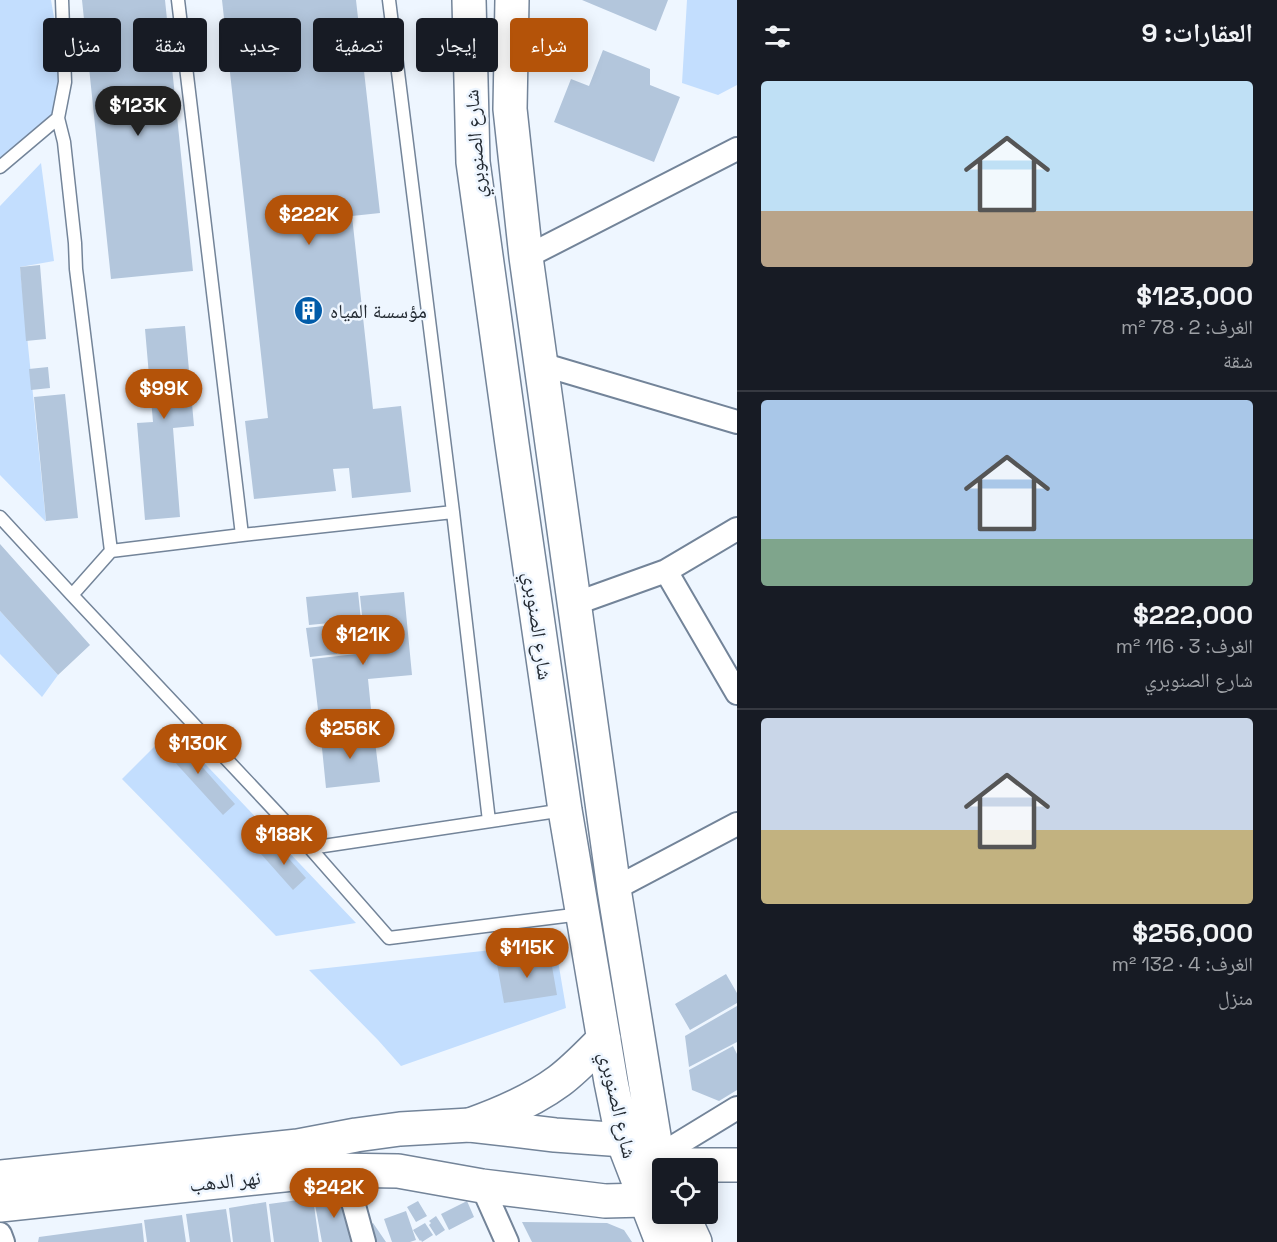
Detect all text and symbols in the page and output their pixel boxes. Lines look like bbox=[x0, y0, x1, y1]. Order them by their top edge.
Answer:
text: العقارات: 9 bbox=[1142, 16, 1253, 50]
chip: منزل bbox=[43, 18, 121, 72]
chip: شقة bbox=[133, 18, 207, 72]
chip: جديد bbox=[219, 18, 301, 72]
chip: تصفية bbox=[313, 18, 404, 72]
chip: إيجار bbox=[416, 18, 498, 72]
chip: شراء bbox=[510, 18, 588, 72]
icon: filters bbox=[761, 20, 794, 53]
pin: $123K bbox=[96, 86, 180, 137]
street label: شارع الصنوبري bbox=[458, 89, 495, 199]
text: $123K bbox=[109, 92, 167, 118]
icon: home bbox=[953, 120, 1061, 228]
pin: $222K bbox=[267, 195, 351, 246]
text: $222K bbox=[279, 201, 339, 227]
text: $123,000 bbox=[1136, 279, 1253, 313]
building icon: مؤسسة المياه bbox=[293, 295, 325, 327]
place label: مؤسسة المياه bbox=[330, 298, 427, 324]
text: الغرف: 2 · 78 m² bbox=[1121, 314, 1253, 340]
text: شقة bbox=[1223, 348, 1253, 374]
pin: $99K bbox=[128, 369, 200, 420]
text: $99K bbox=[139, 375, 189, 401]
icon: home bbox=[953, 439, 1061, 547]
street label: شارع الصنوبري bbox=[515, 570, 558, 682]
text: $222,000 bbox=[1133, 598, 1253, 632]
pin: $121K bbox=[321, 615, 405, 666]
text: $121K bbox=[336, 621, 390, 647]
text: الغرف: 3 · 116 m² bbox=[1116, 633, 1253, 659]
text: شارع الصنوبري bbox=[1144, 667, 1253, 693]
pin: $256K bbox=[308, 709, 392, 760]
text: $256K bbox=[320, 715, 380, 741]
pin: $130K bbox=[156, 724, 240, 775]
text: $130K bbox=[169, 730, 227, 756]
icon: home bbox=[953, 757, 1061, 865]
pin: $188K bbox=[242, 815, 326, 866]
text: $188K bbox=[255, 821, 313, 847]
text: $256,000 bbox=[1132, 916, 1253, 950]
pin: $115K bbox=[485, 928, 569, 979]
text: $115K bbox=[500, 934, 554, 960]
text: الغرف: 4 · 132 m² bbox=[1112, 951, 1253, 977]
text: منزل bbox=[1218, 985, 1253, 1011]
street label: شارع الصنوبري bbox=[590, 1049, 643, 1162]
map controls bbox=[652, 1158, 718, 1224]
button: locate bbox=[652, 1158, 718, 1224]
street label: نهر الدهب bbox=[188, 1164, 262, 1198]
pin: $242K bbox=[292, 1168, 376, 1219]
text: $242K bbox=[304, 1174, 364, 1200]

